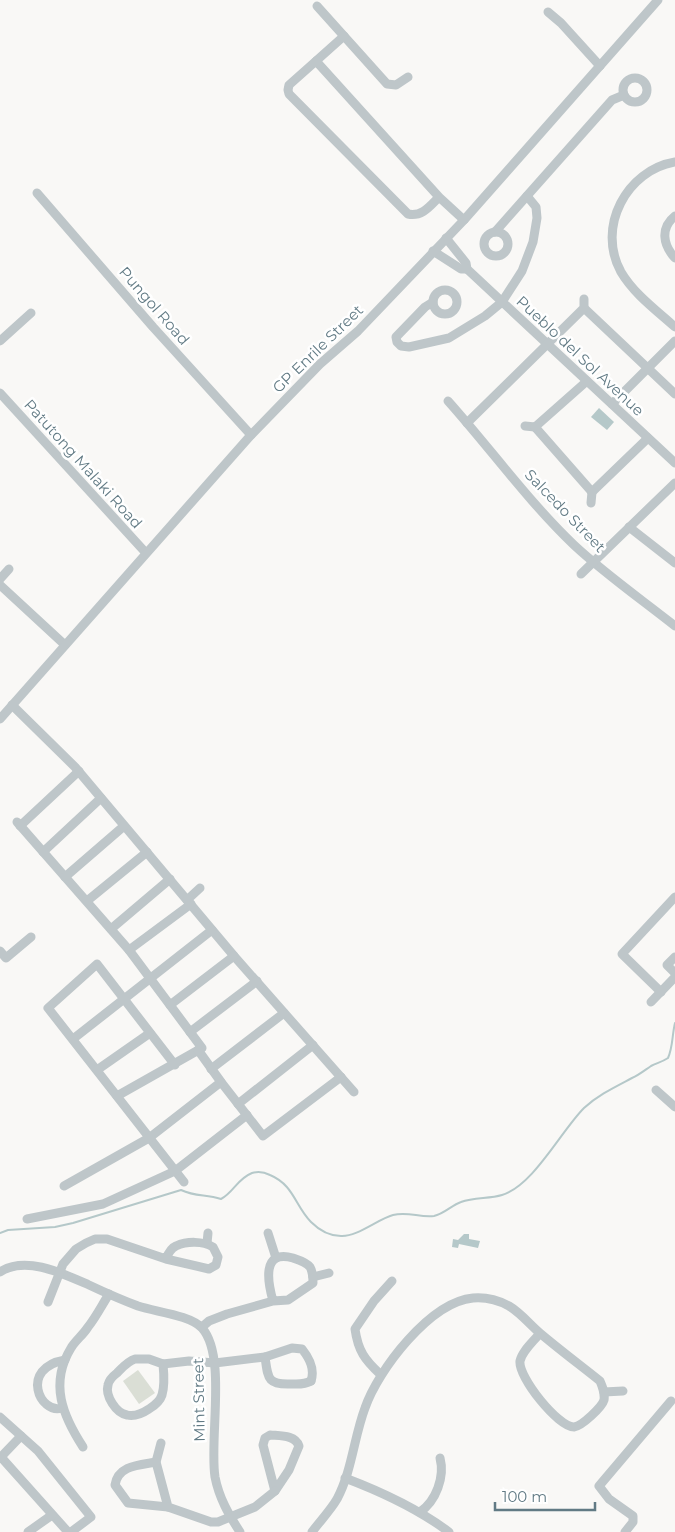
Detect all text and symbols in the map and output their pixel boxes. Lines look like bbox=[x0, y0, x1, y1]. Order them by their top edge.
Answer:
street label: Pungol Road bbox=[115, 263, 194, 349]
street label: Pueblo del Sol Avenue bbox=[512, 291, 648, 420]
street label: GP Enrile Street bbox=[268, 301, 367, 397]
street label: Patutong Malaki Road bbox=[20, 395, 146, 532]
street label: Salcedo Street bbox=[521, 465, 610, 556]
street label: Mint Street bbox=[188, 1358, 209, 1442]
scale bar bbox=[495, 1480, 595, 1512]
text: 100 m bbox=[502, 1487, 547, 1506]

